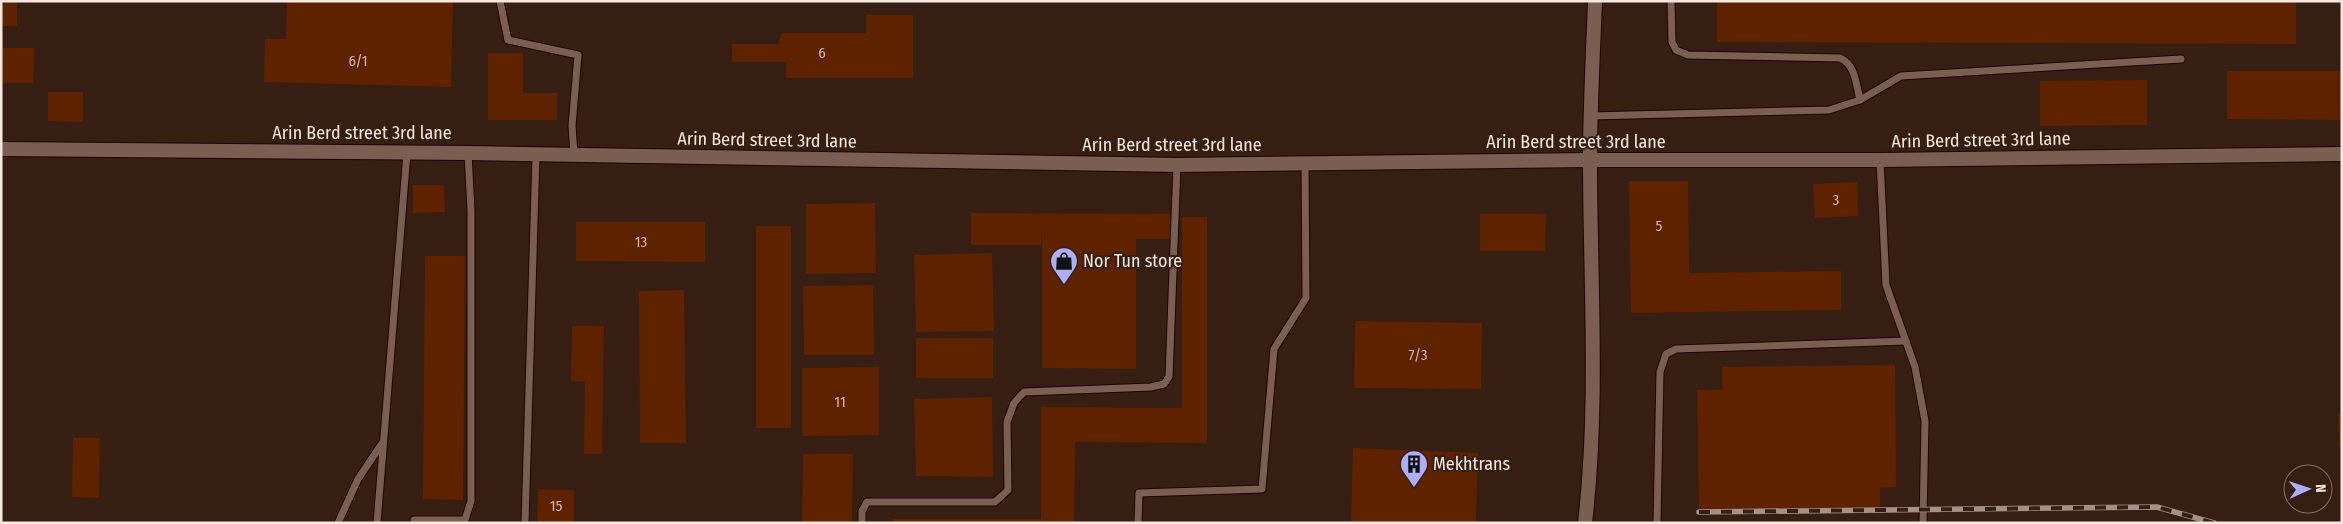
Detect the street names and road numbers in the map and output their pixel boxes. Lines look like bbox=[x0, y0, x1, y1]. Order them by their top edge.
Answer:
street label: Arin Berd street 3rd lane bbox=[272, 122, 452, 144]
street label: Arin Berd street 3rd lane bbox=[677, 127, 857, 153]
street label: Arin Berd street 3rd lane bbox=[1891, 127, 2071, 153]
street label: Arin Berd street 3rd lane bbox=[1486, 131, 1666, 153]
street label: Arin Berd street 3rd lane bbox=[1082, 134, 1262, 156]

